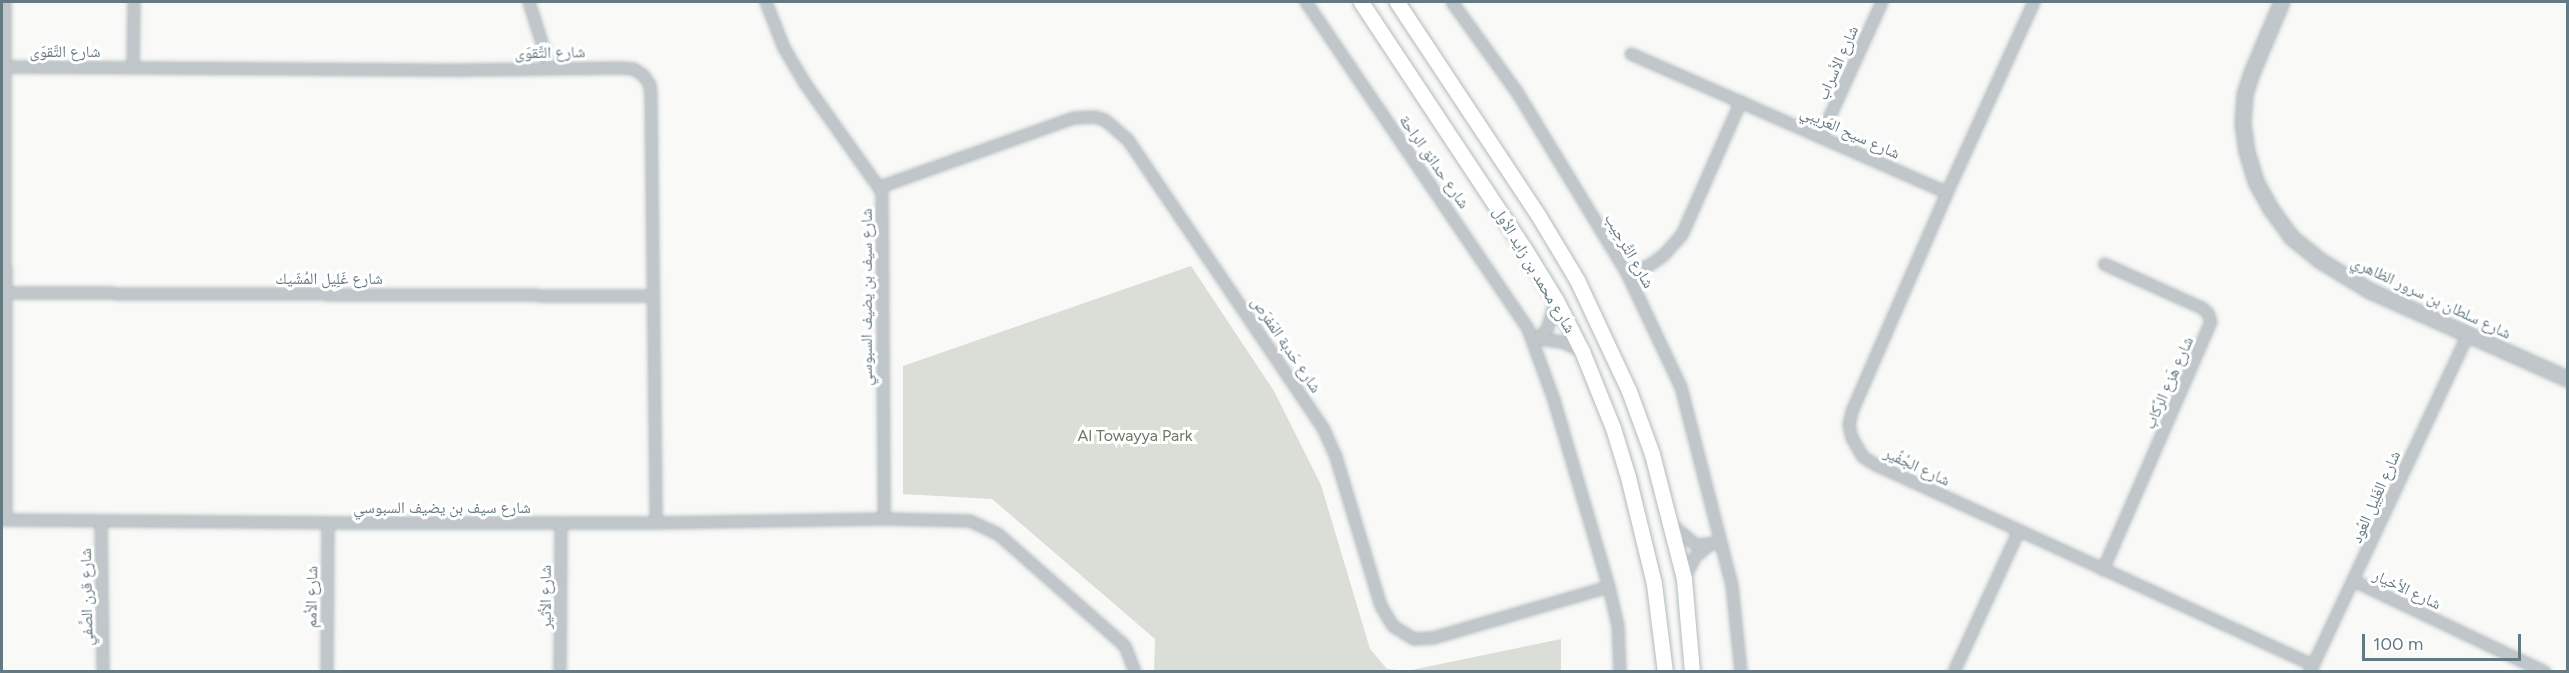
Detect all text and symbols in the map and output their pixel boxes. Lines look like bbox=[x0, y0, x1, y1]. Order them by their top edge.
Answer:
street label: شارع الأسراب bbox=[1813, 23, 1863, 103]
street label: شارع التَّقوَى bbox=[30, 42, 100, 62]
street label: شارع التَّقوَى bbox=[514, 43, 586, 63]
street label: شارع سيح العَريبي bbox=[1797, 103, 1903, 163]
street label: شارع حدائق الراحة bbox=[1395, 112, 1473, 212]
street label: شارع محمد بن زايد الأول bbox=[1489, 203, 1579, 337]
street label: شارع سيف بن يضيف السبوسي bbox=[857, 208, 877, 386]
street label: شارع التَّرحِيب bbox=[1600, 210, 1658, 292]
street label: شارع سلطان بن سرور الظاهري bbox=[2348, 252, 2514, 344]
street label: شارع غَلِيل المُشَيك bbox=[275, 269, 383, 289]
street label: شارع حَدبة المَفرَص bbox=[1247, 293, 1325, 397]
street label: شارع هَزع الرِّكاب bbox=[2140, 334, 2198, 432]
park label: Al Towayya Park bbox=[1078, 426, 1192, 446]
street label: شارع الجُفِّير bbox=[1881, 443, 1953, 491]
street label: شارع الغَلِيل العُود bbox=[2347, 448, 2405, 546]
street label: شارع سيف بن يضيف السبوسي bbox=[353, 498, 531, 518]
street label: شارع قرن الصَّفي bbox=[77, 548, 97, 646]
street label: شارع الأثير bbox=[536, 565, 556, 629]
street label: شارع الأمم bbox=[302, 566, 322, 628]
street label: شارع الأخيار bbox=[2370, 566, 2444, 614]
scale bar bbox=[2365, 622, 2524, 660]
text: 100 m bbox=[2373, 633, 2423, 655]

